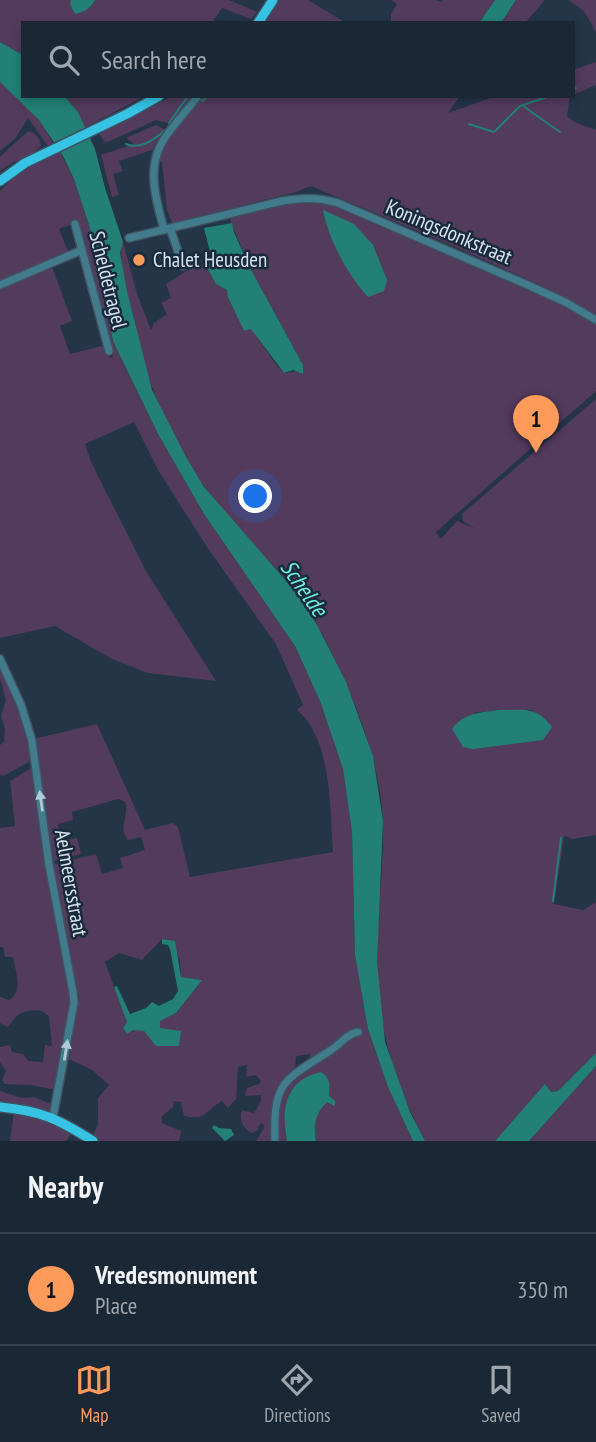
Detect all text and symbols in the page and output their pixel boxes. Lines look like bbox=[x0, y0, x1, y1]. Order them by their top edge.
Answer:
search box bbox=[21, 21, 575, 98]
icon: search bbox=[45, 41, 83, 79]
text: Search here bbox=[101, 43, 207, 76]
street label: Koningsdonkstraat bbox=[382, 193, 517, 270]
street label: Scheldetragel bbox=[83, 228, 134, 332]
place label: Chalet Heusden bbox=[153, 246, 267, 273]
marker: Chalet Heusden bbox=[131, 252, 147, 268]
pin: 1 bbox=[513, 395, 559, 453]
your location bbox=[238, 479, 272, 513]
water label: Schelde bbox=[275, 554, 335, 623]
one-way arrow bbox=[35, 790, 46, 812]
street label: Aelmeersstraat bbox=[49, 827, 94, 939]
one-way arrow bbox=[61, 1039, 72, 1061]
text: Nearby bbox=[28, 1167, 103, 1206]
text: Vredesmonument bbox=[95, 1258, 257, 1291]
text: 1 bbox=[46, 1275, 57, 1304]
text: 350 m bbox=[517, 1275, 568, 1304]
text: Place bbox=[95, 1291, 137, 1320]
tab: Map bbox=[75, 1361, 113, 1427]
tab: Directions bbox=[264, 1361, 330, 1427]
tab: Saved bbox=[481, 1361, 521, 1427]

